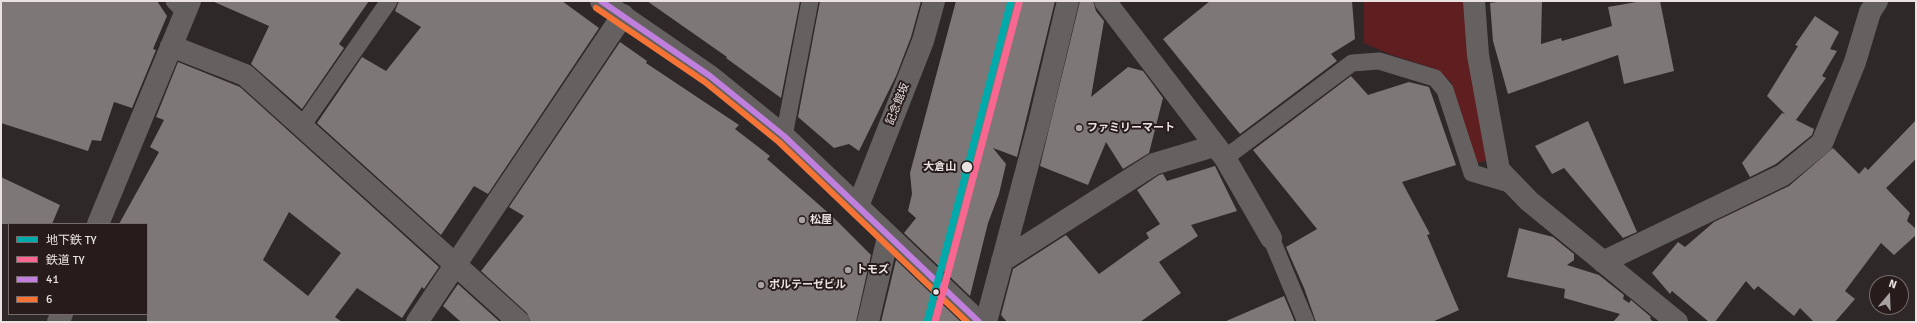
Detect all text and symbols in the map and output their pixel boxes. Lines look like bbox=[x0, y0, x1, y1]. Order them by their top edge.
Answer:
street label: 記念館坂 bbox=[884, 81, 912, 127]
place label: ファミリーマート bbox=[1087, 121, 1175, 135]
marker: ファミリーマート bbox=[1074, 123, 1084, 133]
place label: 大倉山 bbox=[923, 160, 956, 174]
marker: 大倉山 bbox=[960, 160, 974, 174]
place label: 松屋 bbox=[810, 213, 832, 227]
marker: 松屋 bbox=[797, 215, 807, 225]
legend bbox=[8, 223, 148, 315]
text: 地下鉄 TY bbox=[46, 233, 97, 248]
text: 鉄道 TY bbox=[46, 253, 85, 268]
place label: トモズ bbox=[856, 263, 889, 277]
marker: トモズ bbox=[843, 265, 853, 275]
text: 41 bbox=[46, 272, 59, 287]
north arrow bbox=[1869, 275, 1909, 315]
text: N bbox=[1887, 277, 1898, 292]
place label: ポルテーゼビル bbox=[769, 278, 846, 292]
marker: ポルテーゼビル bbox=[756, 280, 766, 290]
unlabelled marker bbox=[931, 287, 941, 297]
text: 6 bbox=[46, 292, 52, 307]

